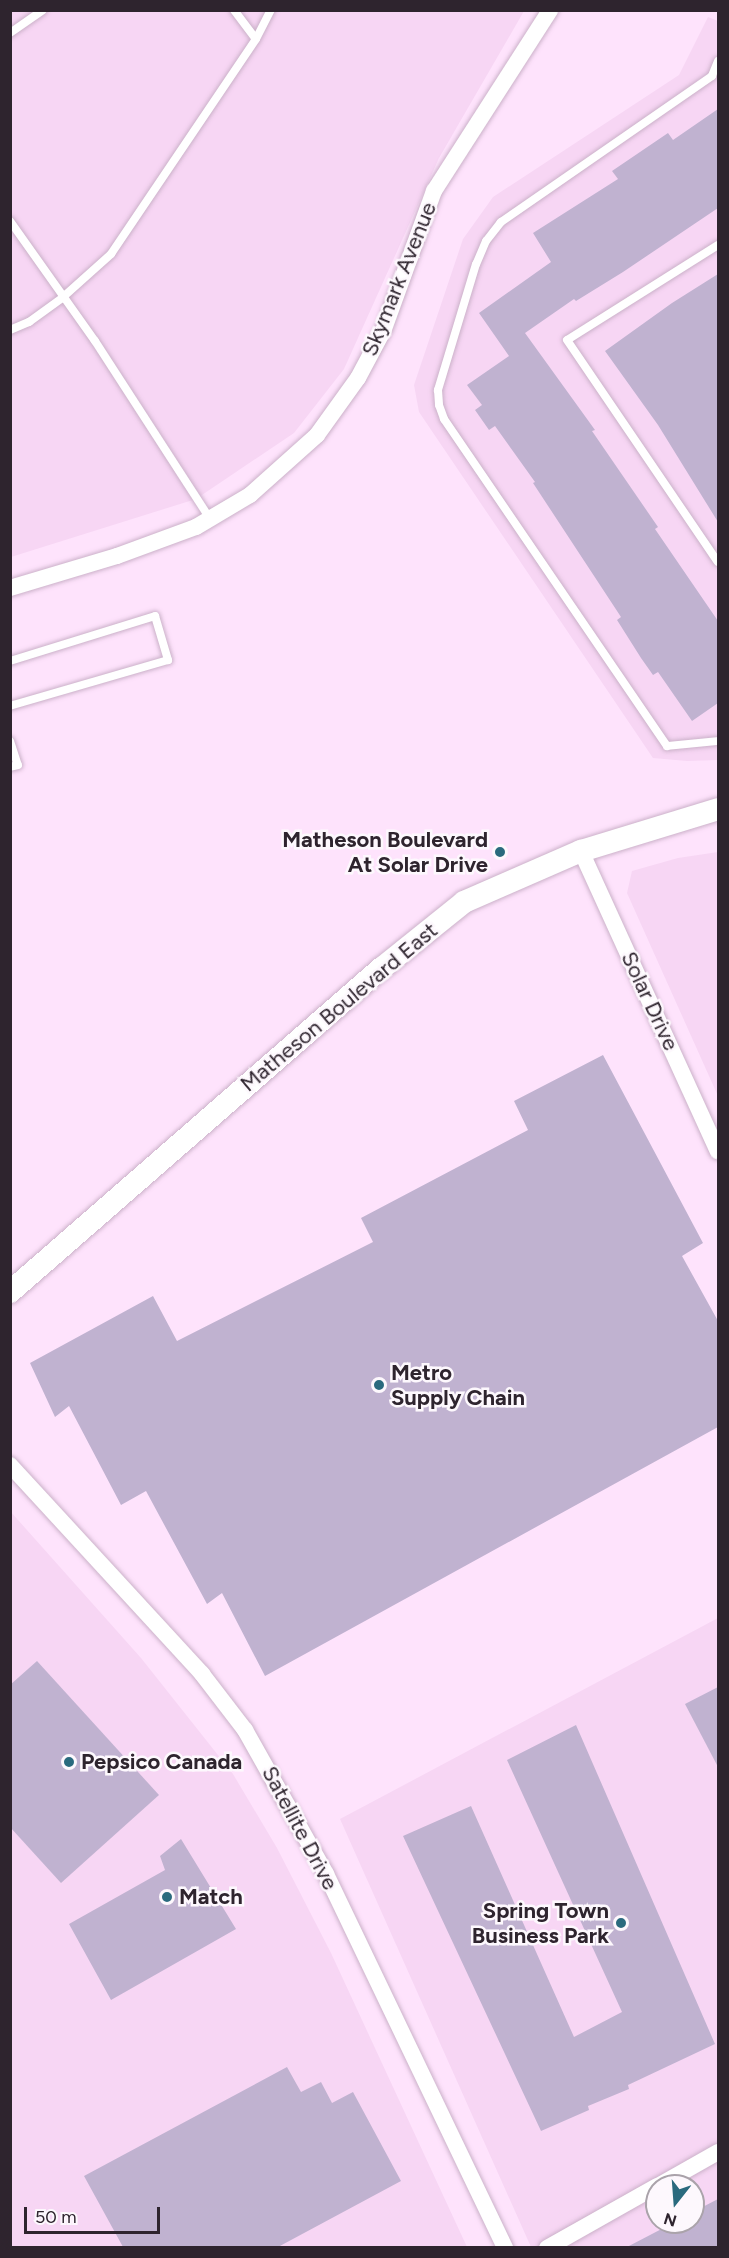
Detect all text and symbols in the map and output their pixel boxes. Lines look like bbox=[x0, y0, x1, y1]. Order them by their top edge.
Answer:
street label: Skymark Avenue bbox=[356, 198, 442, 360]
place label: Matheson Boulevard At Solar Drive bbox=[282, 826, 488, 878]
marker: Matheson Boulevard At Solar Drive bbox=[493, 845, 507, 859]
street label: Matheson Boulevard East bbox=[235, 917, 443, 1097]
street label: Solar Drive bbox=[616, 947, 684, 1055]
place label: Metro Supply Chain bbox=[391, 1359, 525, 1410]
marker: Metro Supply Chain bbox=[372, 1378, 386, 1392]
place label: Pepsico Canada bbox=[81, 1749, 242, 1775]
marker: Pepsico Canada bbox=[62, 1755, 76, 1769]
street label: Satellite Drive bbox=[256, 1762, 344, 1894]
place label: Match bbox=[179, 1884, 243, 1910]
marker: Match bbox=[160, 1890, 174, 1904]
place label: Spring Town Business Park bbox=[472, 1897, 609, 1948]
marker: Spring Town Business Park bbox=[614, 1916, 628, 1930]
north arrow bbox=[645, 2174, 705, 2234]
scale bar bbox=[27, 2195, 164, 2233]
text: 50 m bbox=[35, 2206, 77, 2228]
text: N bbox=[661, 2209, 679, 2231]

